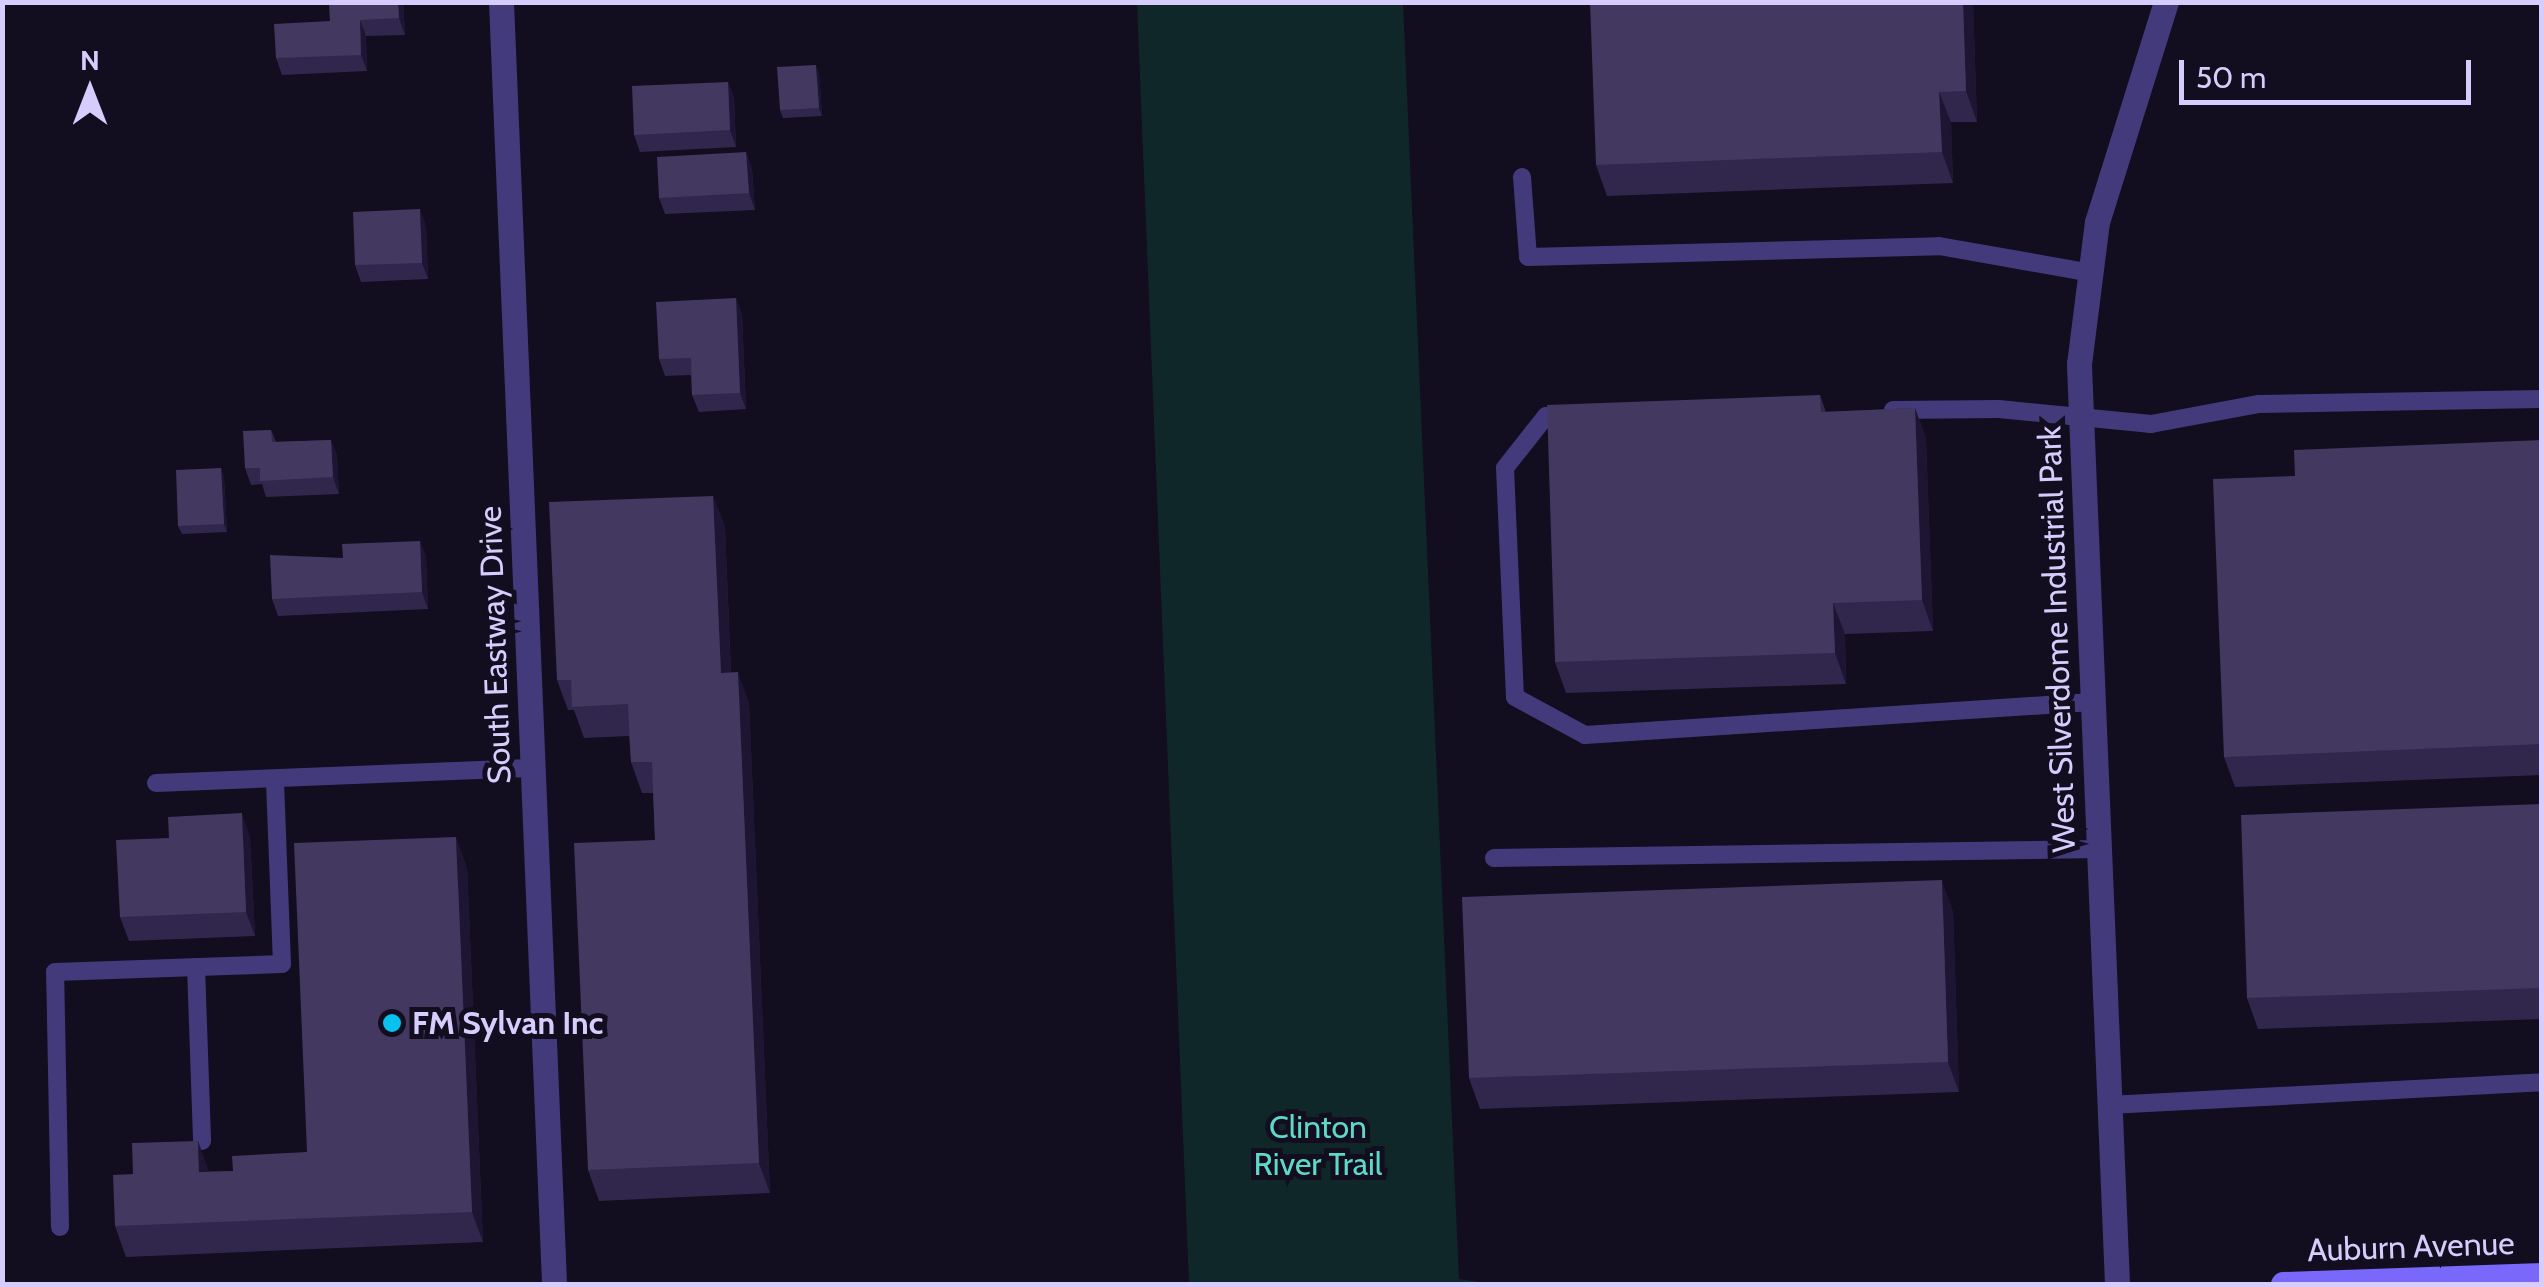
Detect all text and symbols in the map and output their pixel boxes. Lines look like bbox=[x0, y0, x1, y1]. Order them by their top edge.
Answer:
north arrow bbox=[40, 40, 140, 140]
scale bar bbox=[2184, 40, 2476, 102]
text: N bbox=[80, 43, 100, 77]
text: 50 m bbox=[2196, 59, 2266, 96]
street label: West Silverdome Industrial Park bbox=[2030, 425, 2084, 853]
street label: South Eastway Drive bbox=[471, 505, 519, 785]
place label: FM Sylvan Inc bbox=[412, 1004, 603, 1042]
marker: FM Sylvan Inc bbox=[381, 1012, 403, 1034]
park label: Clinton River Trail bbox=[1254, 1109, 1382, 1184]
street label: Auburn Avenue bbox=[2307, 1224, 2515, 1270]

